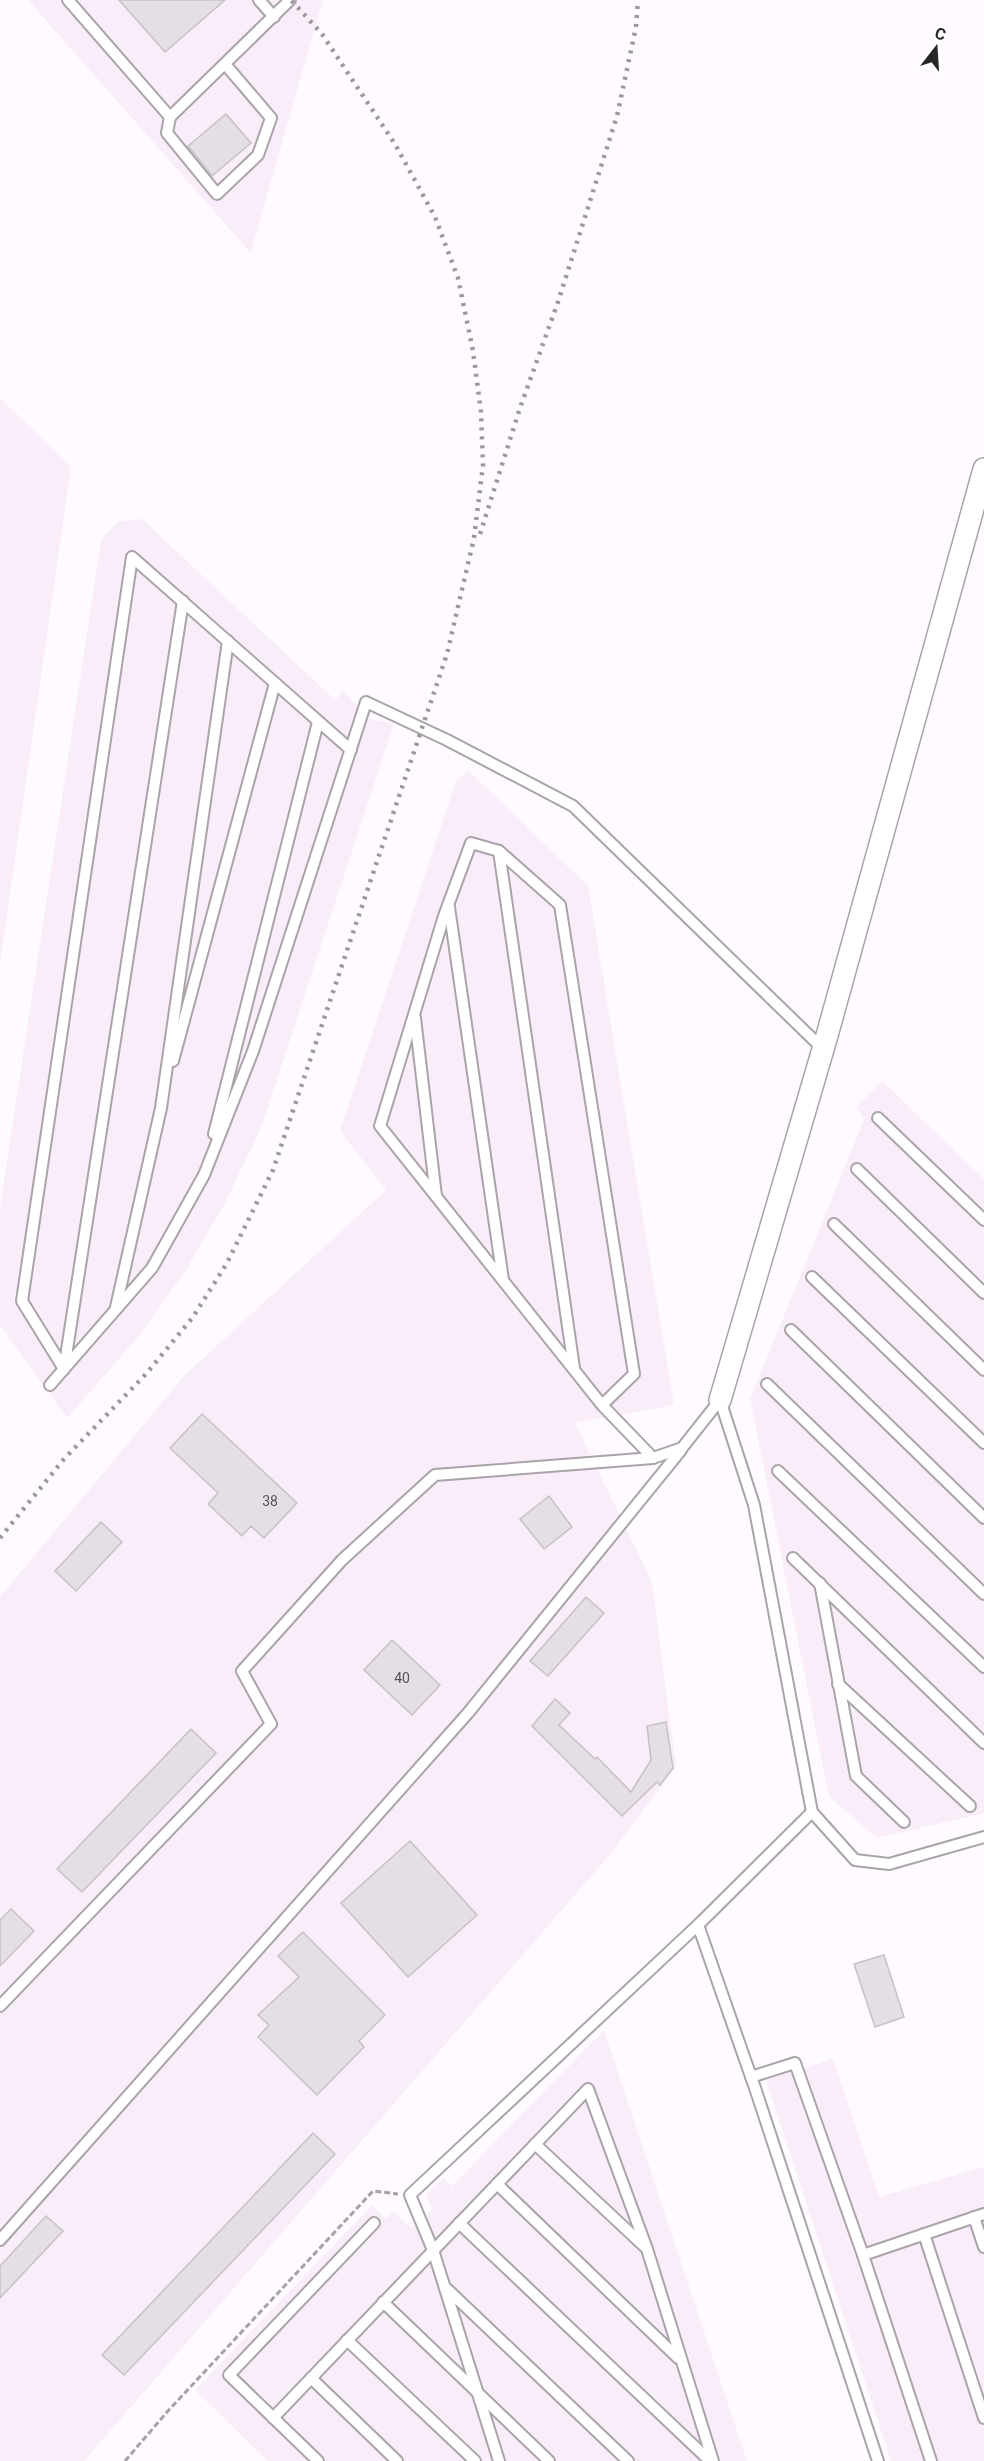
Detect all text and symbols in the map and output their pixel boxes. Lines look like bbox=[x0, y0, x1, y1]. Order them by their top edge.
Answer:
north arrow bbox=[906, 18, 966, 78]
text: С bbox=[932, 24, 948, 45]
house number: 38 bbox=[262, 1493, 278, 1509]
house number: 40 bbox=[394, 1670, 410, 1686]

